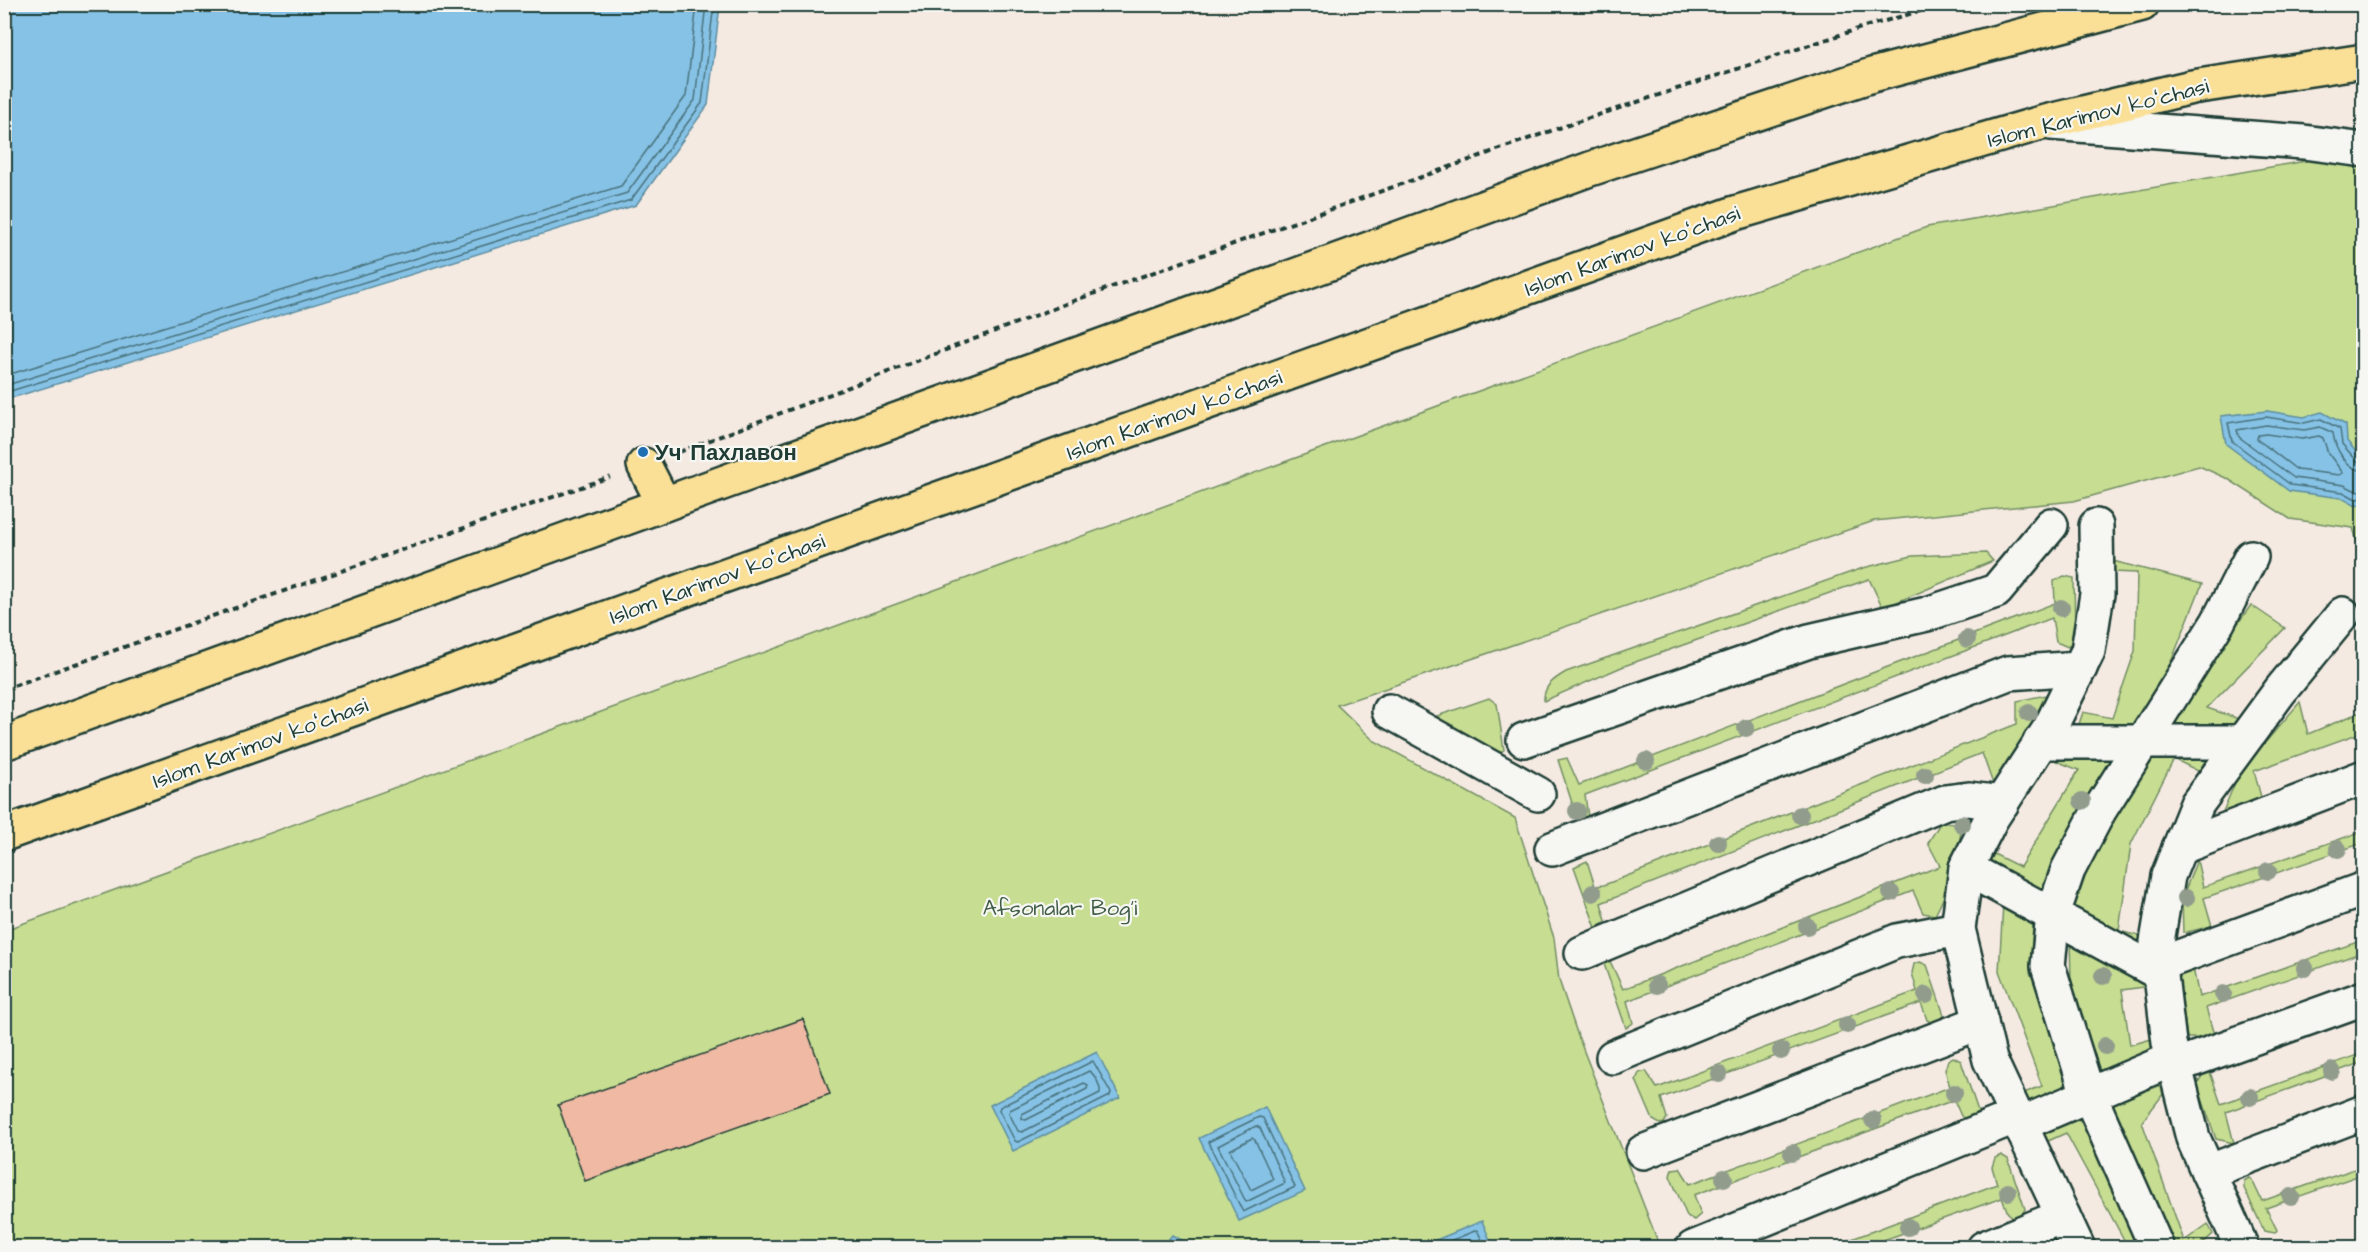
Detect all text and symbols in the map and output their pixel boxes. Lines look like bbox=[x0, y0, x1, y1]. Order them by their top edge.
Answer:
street label: Islom Karimov koʻchasi bbox=[1984, 71, 2212, 156]
street label: Islom Karimov koʻchasi bbox=[1521, 198, 1744, 305]
street label: Islom Karimov koʻchasi bbox=[1063, 362, 1286, 469]
place label: Уч Пахлавон bbox=[655, 438, 797, 469]
marker: Уч Пахлавон bbox=[636, 445, 650, 459]
street label: Islom Karimov koʻchasi bbox=[606, 526, 829, 633]
street label: Islom Karimov koʻchasi bbox=[149, 690, 372, 797]
park label: Afsonalar Bog'i bbox=[983, 893, 1137, 925]

